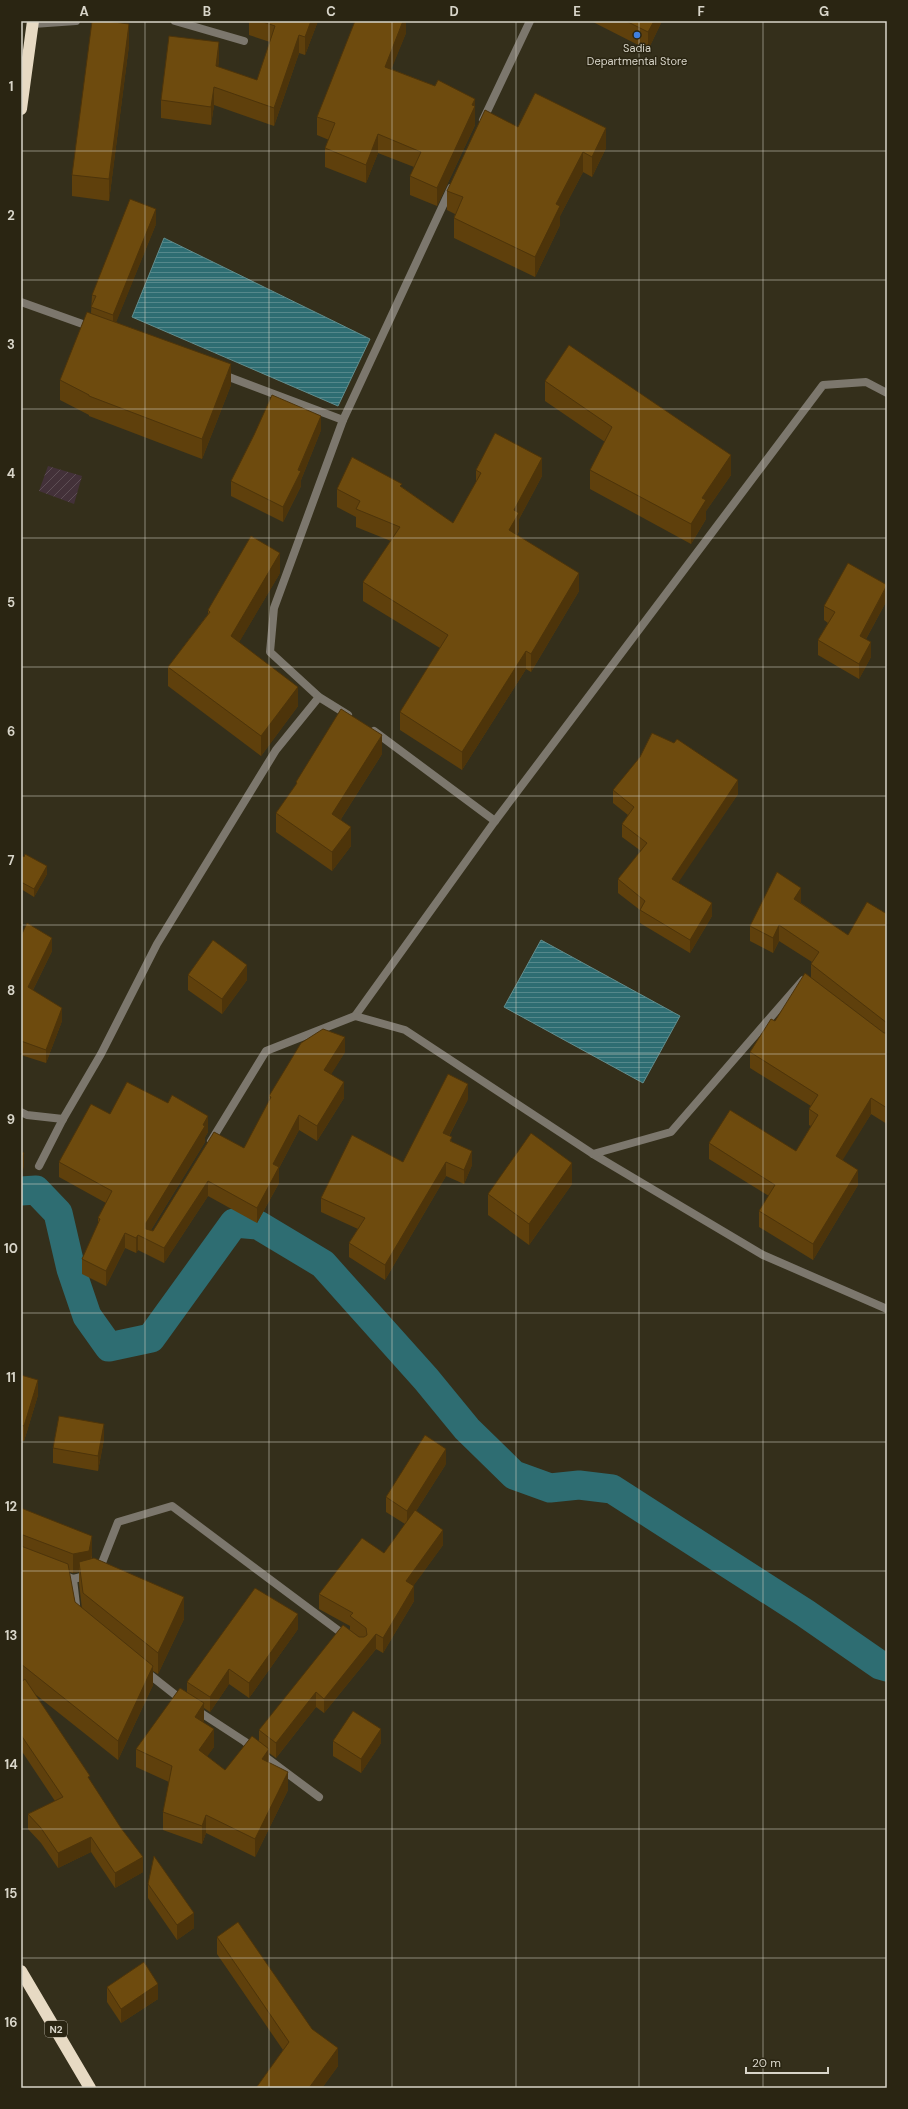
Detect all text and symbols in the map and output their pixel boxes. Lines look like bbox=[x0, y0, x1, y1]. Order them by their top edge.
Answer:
text: A bbox=[79, 3, 89, 20]
text: B bbox=[203, 3, 211, 20]
text: C bbox=[326, 3, 336, 20]
text: D bbox=[449, 3, 459, 20]
text: E bbox=[573, 3, 581, 20]
text: F bbox=[697, 3, 705, 20]
text: G bbox=[819, 3, 829, 20]
marker: Sadia Departmental Store bbox=[632, 30, 642, 40]
place label: Sadia Departmental Store bbox=[587, 41, 687, 68]
text: 1 bbox=[9, 78, 13, 95]
text: 2 bbox=[7, 207, 15, 224]
text: 3 bbox=[7, 336, 15, 353]
text: 4 bbox=[7, 465, 15, 482]
text: 5 bbox=[7, 594, 15, 611]
text: 6 bbox=[7, 723, 15, 740]
text: 7 bbox=[8, 852, 15, 869]
text: 8 bbox=[7, 982, 15, 999]
text: 9 bbox=[7, 1111, 15, 1128]
text: 10 bbox=[4, 1240, 18, 1257]
text: 11 bbox=[6, 1369, 16, 1386]
text: 12 bbox=[5, 1498, 17, 1515]
text: 13 bbox=[5, 1627, 17, 1644]
text: 14 bbox=[4, 1756, 18, 1773]
text: 15 bbox=[5, 1885, 17, 1902]
text: 16 bbox=[5, 2014, 17, 2031]
road number: N2 bbox=[45, 2021, 67, 2037]
scale bar bbox=[746, 2049, 828, 2075]
text: 20 m bbox=[752, 2055, 781, 2071]

